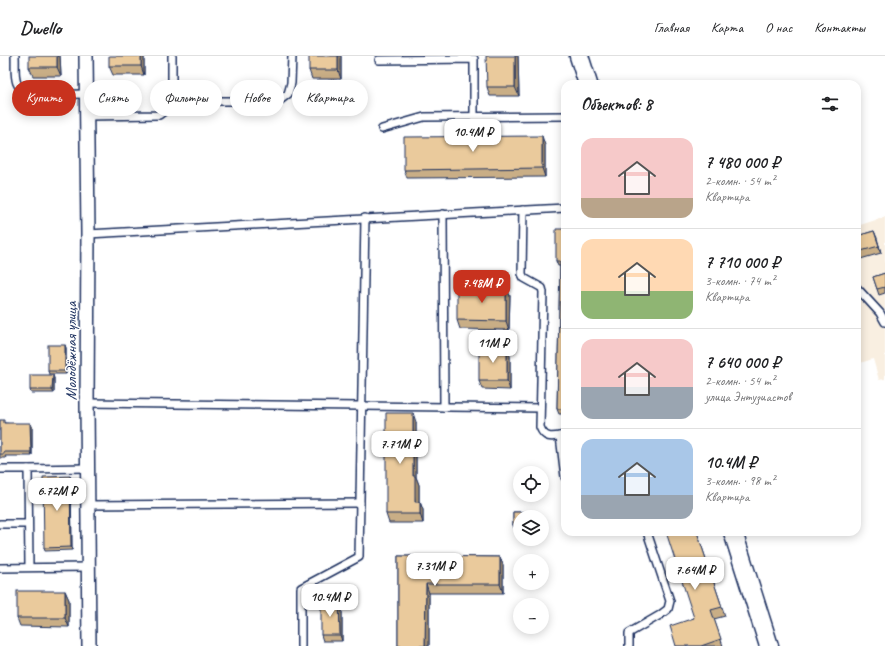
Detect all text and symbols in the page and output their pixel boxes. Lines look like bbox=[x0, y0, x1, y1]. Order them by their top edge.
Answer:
text: Dwello bbox=[20, 16, 61, 40]
text: Главная bbox=[654, 19, 689, 36]
text: Карта bbox=[711, 19, 743, 36]
text: О нас bbox=[765, 19, 792, 36]
text: Контакты bbox=[814, 19, 865, 36]
chip: Купить bbox=[12, 80, 76, 116]
chip: Снять bbox=[84, 80, 142, 116]
chip: Фильтры bbox=[150, 80, 222, 116]
chip: Новое bbox=[230, 80, 284, 116]
chip: Квартира bbox=[292, 80, 368, 116]
icon: filters bbox=[819, 93, 841, 115]
text: Объектов: 8 bbox=[581, 94, 652, 115]
pin: 10.4M ₽ bbox=[436, 119, 510, 153]
text: 10.4M ₽ bbox=[453, 124, 493, 140]
text: 7 480 000 ₽ bbox=[705, 152, 780, 173]
icon: home bbox=[613, 154, 661, 202]
text: 2-комн. · 54 m² bbox=[705, 173, 775, 189]
text: Квартира bbox=[705, 189, 749, 205]
text: 7 710 000 ₽ bbox=[705, 252, 780, 273]
icon: home bbox=[613, 255, 661, 303]
pin: 7.48M ₽ bbox=[445, 270, 519, 304]
text: 3-комн. · 74 m² bbox=[705, 273, 775, 289]
text: 7.48M ₽ bbox=[462, 275, 502, 291]
text: Квартира bbox=[705, 289, 749, 305]
street label: Молодёжная улица bbox=[61, 300, 81, 400]
pin: 11M ₽ bbox=[465, 330, 521, 364]
text: 11M ₽ bbox=[477, 335, 509, 351]
text: 7 640 000 ₽ bbox=[705, 352, 780, 373]
icon: home bbox=[613, 355, 661, 403]
text: 2-комн. · 54 m² bbox=[705, 373, 775, 389]
text: улица Энтузиастов bbox=[705, 389, 791, 405]
pin: 7.71M ₽ bbox=[363, 431, 437, 465]
text: 7.71M ₽ bbox=[380, 436, 420, 452]
text: 10.4M ₽ bbox=[705, 452, 757, 473]
icon: home bbox=[613, 455, 661, 503]
map controls bbox=[513, 466, 549, 634]
button: locate bbox=[513, 466, 549, 502]
text: 3-комн. · 98 m² bbox=[705, 473, 775, 489]
pin: 6.72M ₽ bbox=[20, 478, 94, 512]
text: 6.72M ₽ bbox=[37, 483, 77, 499]
text: Квартира bbox=[705, 489, 749, 505]
button: layers bbox=[513, 510, 549, 546]
pin: 7.31M ₽ bbox=[398, 553, 472, 587]
button: + bbox=[513, 554, 549, 590]
pin: 7.64M ₽ bbox=[658, 557, 732, 591]
text: 7.31M ₽ bbox=[415, 558, 455, 574]
text: 7.64M ₽ bbox=[675, 562, 715, 578]
pin: 10.4M ₽ bbox=[293, 584, 367, 618]
text: 10.4M ₽ bbox=[310, 589, 350, 605]
button: − bbox=[513, 598, 549, 634]

